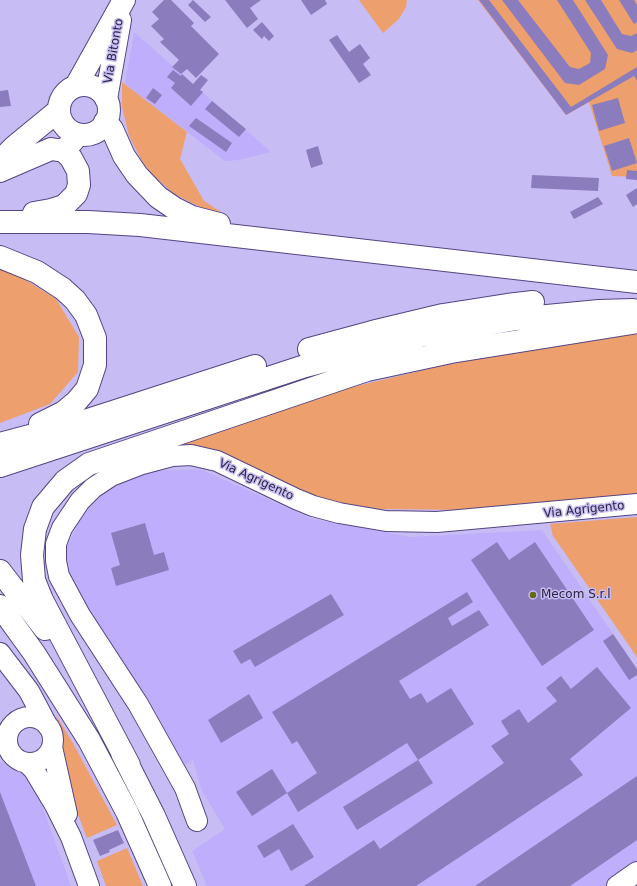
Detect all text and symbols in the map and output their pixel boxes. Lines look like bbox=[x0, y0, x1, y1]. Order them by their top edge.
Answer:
street label: Via Bitonto bbox=[101, 17, 127, 85]
street label: Via Agrigento bbox=[216, 456, 296, 504]
street label: Via Agrigento bbox=[543, 499, 625, 521]
place label: Mecom S.r.l bbox=[541, 588, 611, 602]
marker: Mecom S.r.l bbox=[528, 590, 538, 600]

